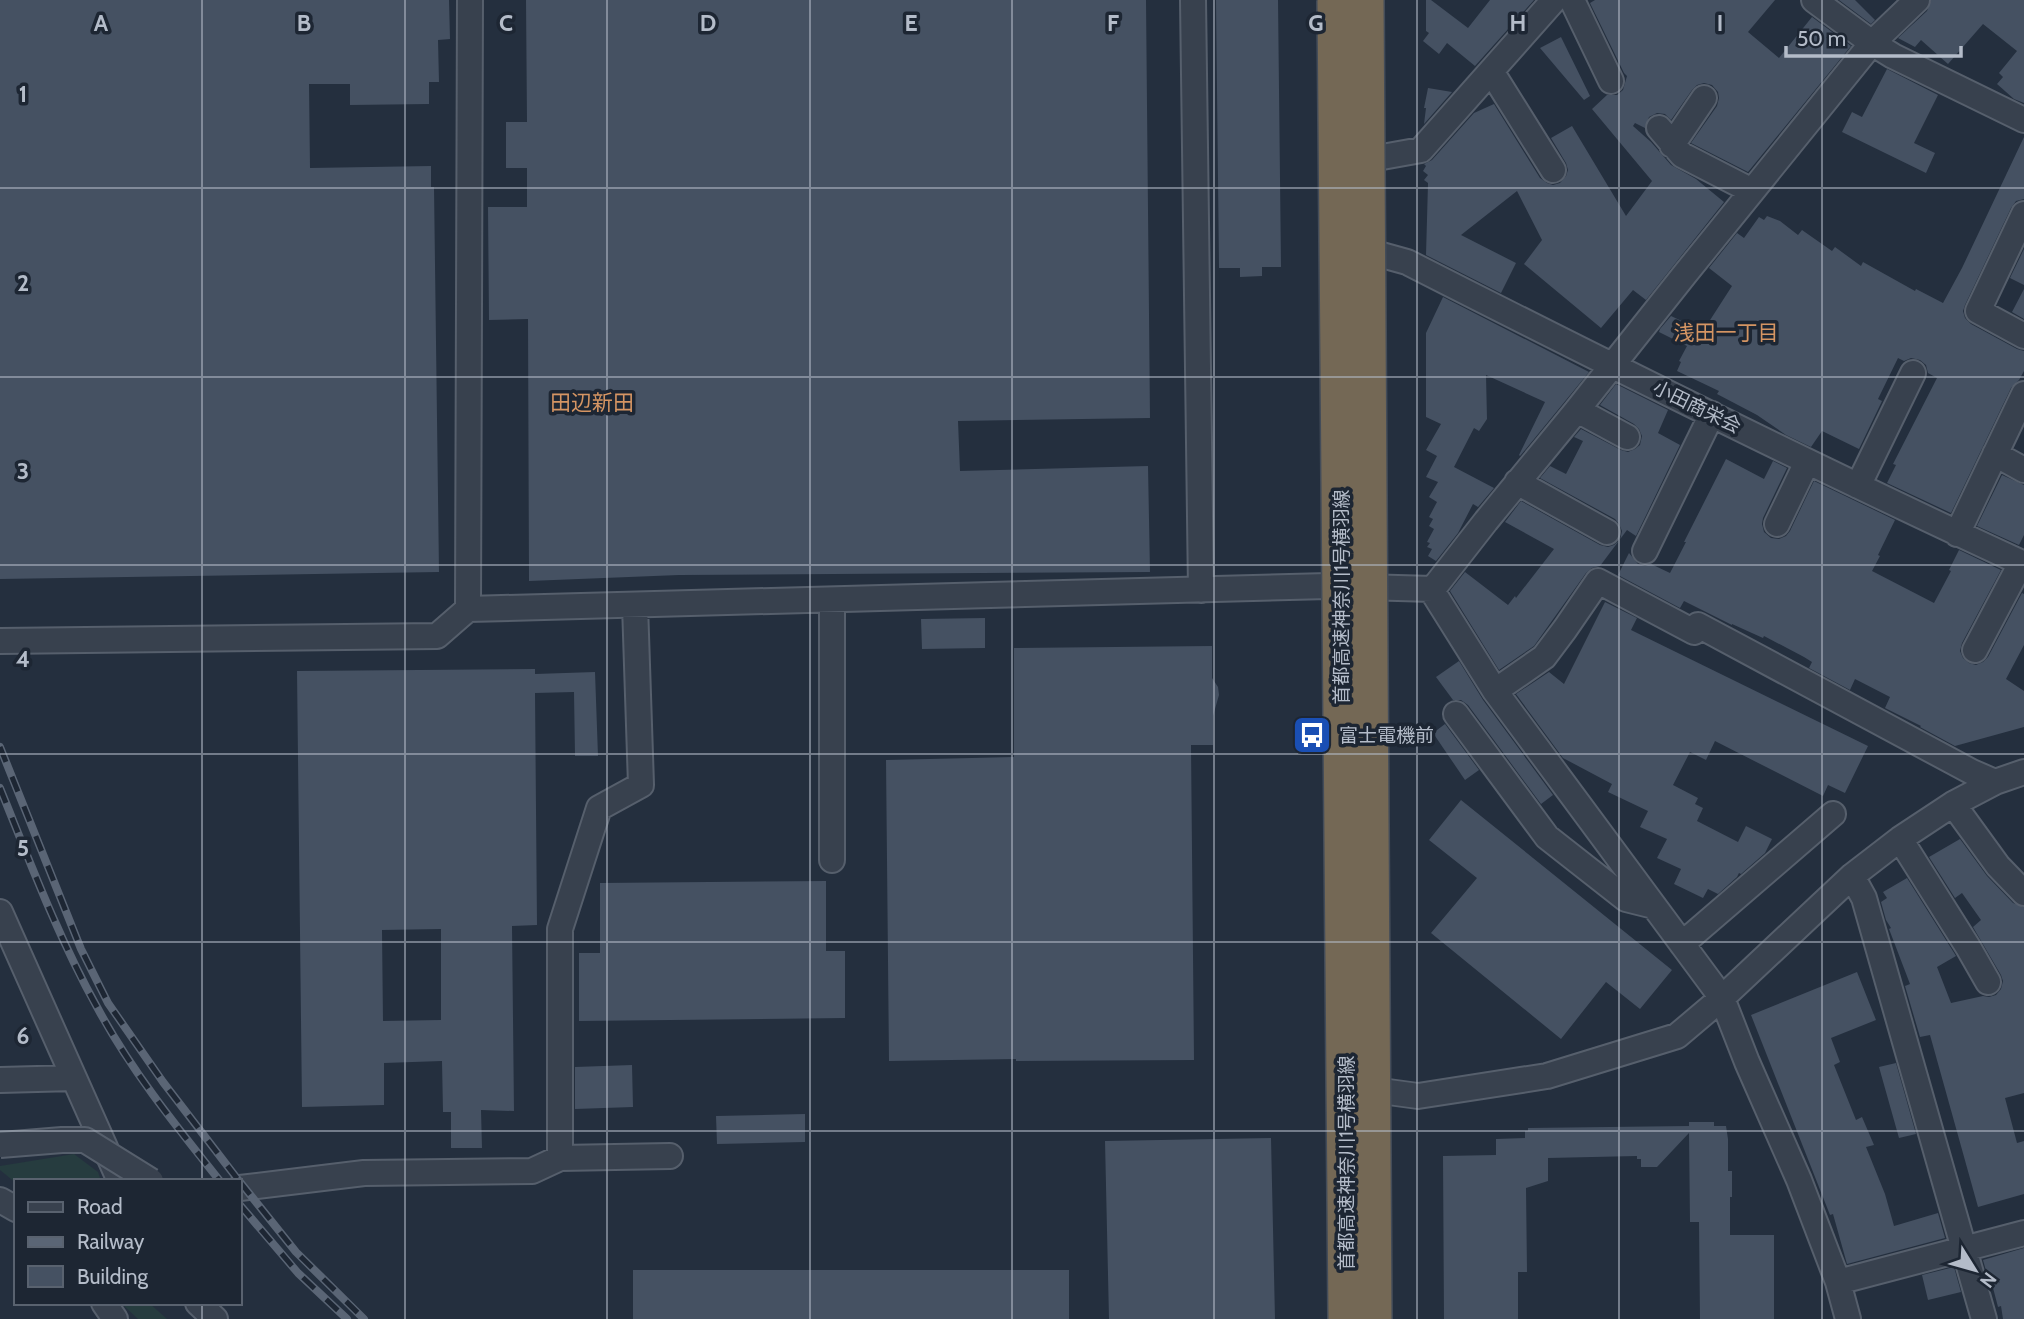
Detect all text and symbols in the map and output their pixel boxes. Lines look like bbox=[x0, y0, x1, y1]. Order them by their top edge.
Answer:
text: A bbox=[94, 9, 109, 37]
text: B bbox=[297, 9, 311, 37]
text: C bbox=[499, 9, 513, 37]
text: D bbox=[700, 9, 716, 37]
text: E bbox=[904, 9, 918, 37]
text: F bbox=[1107, 9, 1119, 37]
text: G bbox=[1308, 9, 1324, 37]
text: H bbox=[1510, 9, 1526, 37]
text: I bbox=[1717, 9, 1723, 37]
scale bar bbox=[1786, 14, 1961, 58]
text: 50 m bbox=[1797, 26, 1846, 51]
text: 1 bbox=[19, 80, 27, 108]
text: 2 bbox=[17, 269, 29, 297]
district label: 浅田一丁目 bbox=[1674, 320, 1779, 345]
street label: 小田商栄会 bbox=[1649, 376, 1745, 438]
district label: 田辺新田 bbox=[550, 390, 634, 415]
text: 3 bbox=[17, 457, 29, 485]
street label: 首都高速神奈川1号横羽線 bbox=[1330, 489, 1353, 705]
text: 4 bbox=[16, 645, 30, 673]
bus stop icon: 富士電機前 bbox=[1291, 714, 1333, 756]
place label: 富士電機前 bbox=[1339, 724, 1434, 747]
text: 5 bbox=[17, 834, 29, 862]
text: 6 bbox=[17, 1022, 29, 1050]
street label: 首都高速神奈川1号横羽線 bbox=[1335, 1055, 1358, 1271]
legend bbox=[14, 1179, 242, 1305]
text: Road bbox=[77, 1194, 123, 1219]
text: Railway bbox=[77, 1229, 145, 1254]
north arrow bbox=[1940, 1235, 2010, 1305]
text: Building bbox=[77, 1264, 149, 1289]
text: N bbox=[1975, 1268, 2001, 1292]

